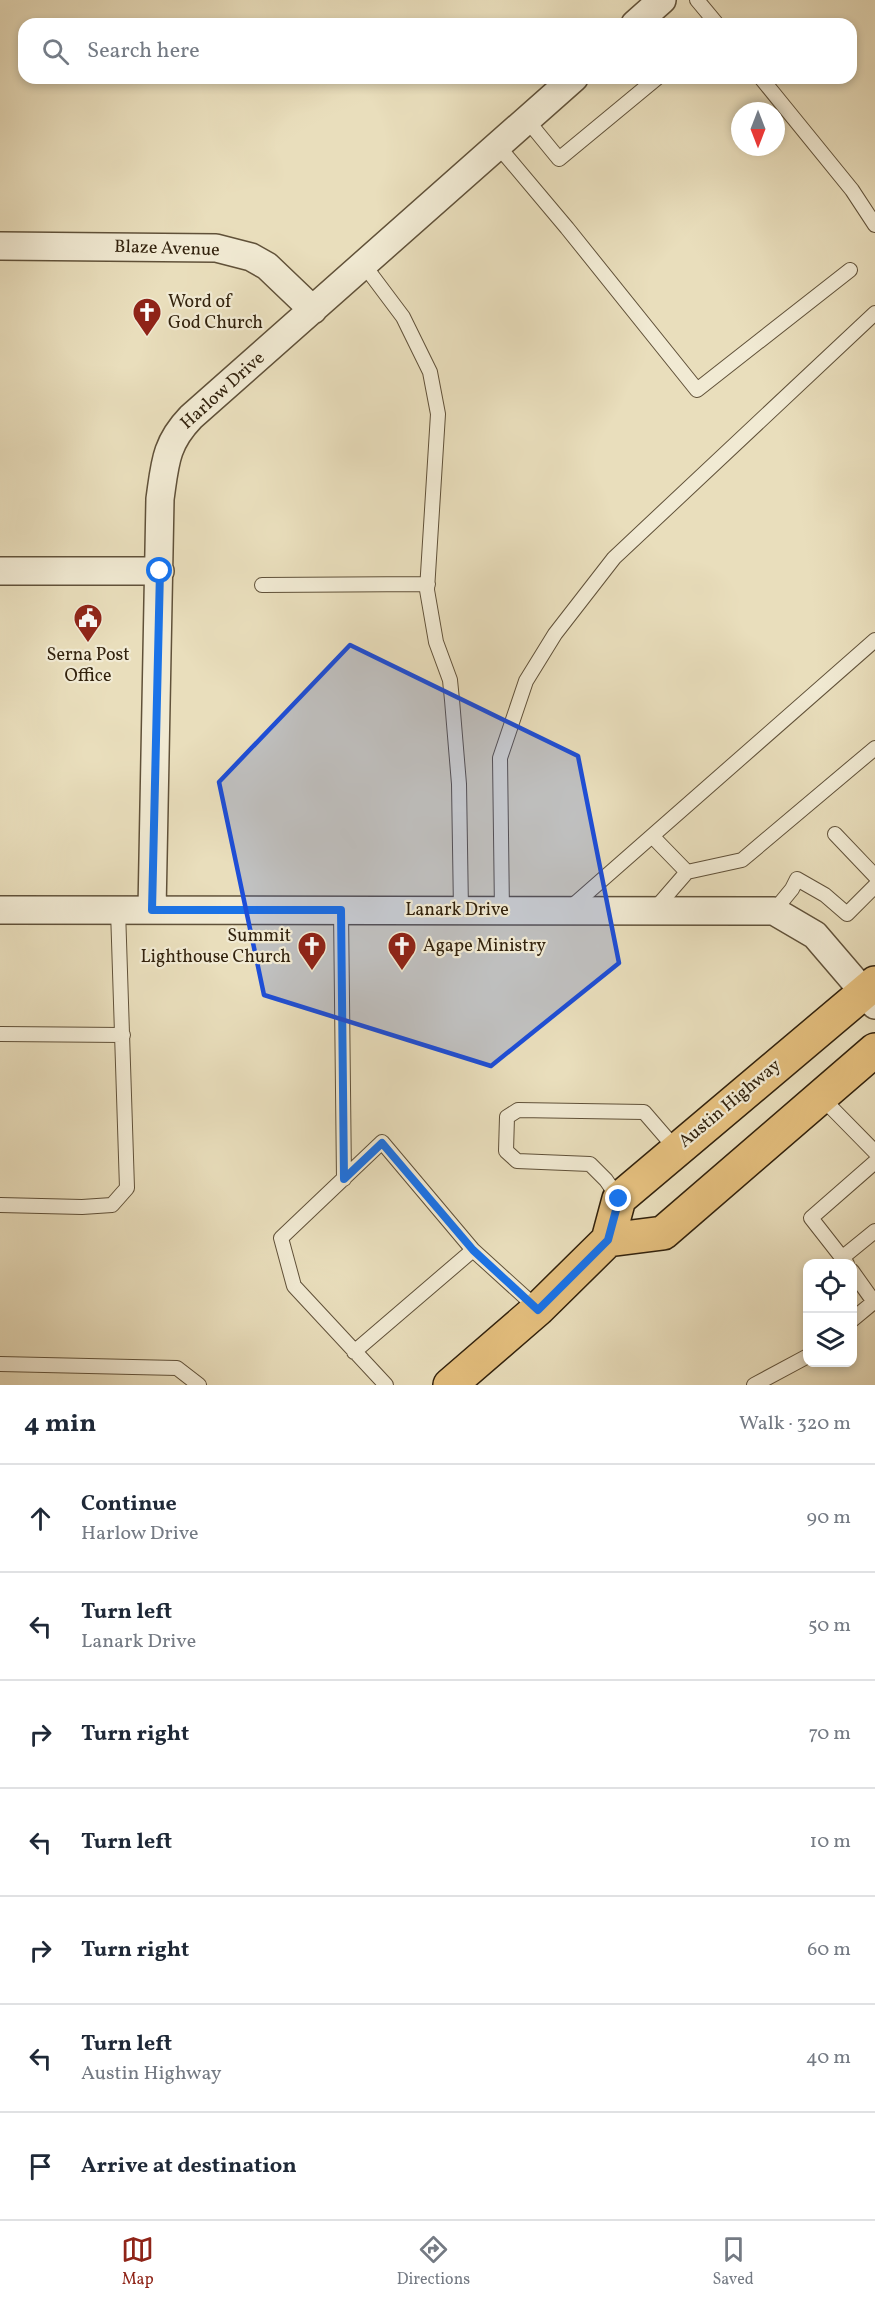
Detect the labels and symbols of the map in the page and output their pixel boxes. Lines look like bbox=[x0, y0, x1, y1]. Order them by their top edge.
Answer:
north arrow bbox=[731, 102, 785, 156]
street label: Blaze Avenue bbox=[114, 235, 220, 263]
place label: Word of God Church bbox=[168, 290, 263, 336]
church icon: Word of God Church bbox=[131, 296, 163, 338]
street label: Harlow Drive bbox=[175, 346, 271, 436]
route start bbox=[146, 557, 172, 583]
public building icon: Serna Post Office bbox=[72, 602, 104, 644]
place label: Serna Post Office bbox=[46, 643, 130, 689]
street label: Lanark Drive bbox=[405, 898, 509, 923]
place label: Summit Lighthouse Church bbox=[140, 924, 291, 970]
church icon: Summit Lighthouse Church bbox=[296, 930, 328, 972]
church icon: Agape Ministry bbox=[386, 930, 418, 972]
place label: Agape Ministry bbox=[423, 934, 546, 959]
street label: Austin Highway bbox=[674, 1054, 787, 1154]
route end bbox=[605, 1185, 631, 1211]

